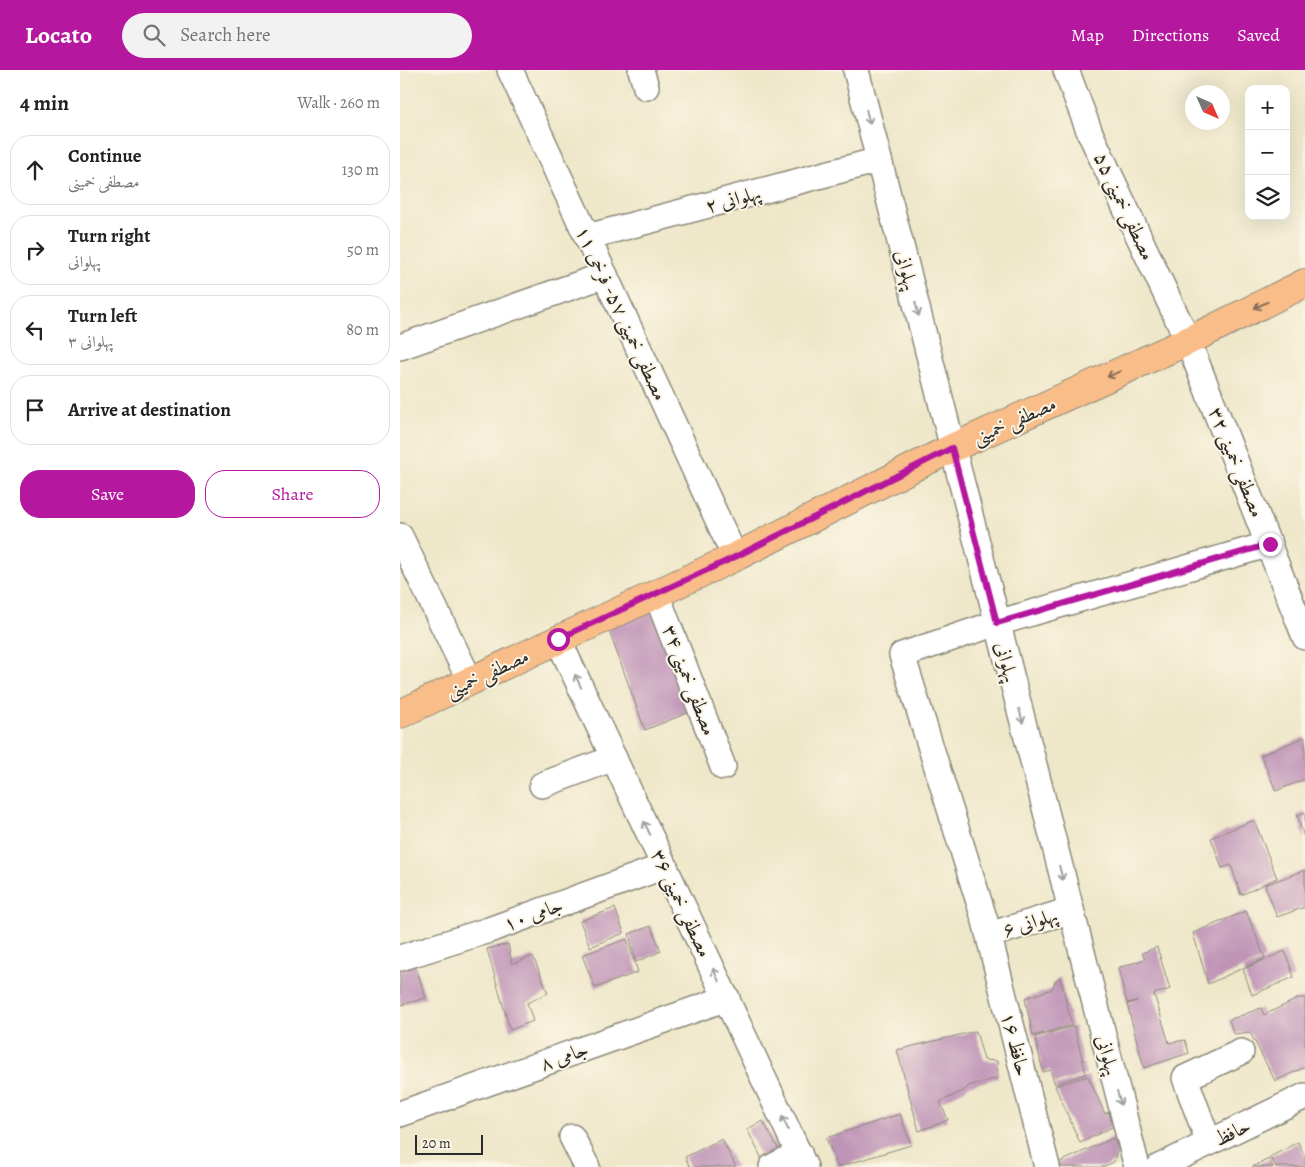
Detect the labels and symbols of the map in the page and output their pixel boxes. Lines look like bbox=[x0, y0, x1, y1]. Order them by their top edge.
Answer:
north arrow bbox=[1185, 85, 1230, 130]
one-way arrow bbox=[864, 109, 873, 125]
street label: مصطفی خمینی ۵۵ bbox=[1087, 148, 1161, 265]
street label: پهلوانی ۲ bbox=[702, 179, 764, 220]
street label: مصطفی خمینی ۵۷- فرخی ۱۱ bbox=[568, 221, 674, 405]
street label: پهلوانی bbox=[888, 247, 925, 294]
one-way arrow bbox=[913, 300, 922, 316]
one-way arrow bbox=[1254, 301, 1269, 310]
one-way arrow bbox=[1107, 370, 1122, 380]
street label: مصطفی خمینی bbox=[968, 390, 1061, 452]
street label: مصطفی خمینی ۳۲ bbox=[1201, 403, 1271, 522]
route end bbox=[1259, 533, 1282, 556]
street label: مصطفی خمینی ۳۴ bbox=[655, 621, 723, 740]
route start bbox=[547, 628, 570, 651]
street label: پهلوانی bbox=[988, 639, 1025, 686]
street label: مصطفی خمینی bbox=[441, 642, 534, 705]
one-way arrow bbox=[573, 674, 582, 689]
one-way arrow bbox=[1016, 707, 1026, 723]
one-way arrow bbox=[642, 821, 652, 836]
street label: مصطفی خمینی ۳۶ bbox=[644, 845, 718, 962]
one-way arrow bbox=[1057, 864, 1066, 880]
street label: جامی ۱۰ bbox=[500, 891, 567, 938]
street label: پهلوانی ۶ bbox=[999, 901, 1062, 944]
one-way arrow bbox=[711, 968, 721, 983]
street label: حافظ ۱۶ bbox=[995, 1009, 1036, 1079]
street label: پهلوانی bbox=[1089, 1032, 1126, 1079]
street label: جامی ۸ bbox=[536, 1035, 592, 1078]
one-way arrow bbox=[1115, 1090, 1124, 1106]
street label: حافظ bbox=[1209, 1112, 1255, 1153]
one-way arrow bbox=[780, 1116, 789, 1131]
scale bar bbox=[415, 1132, 482, 1155]

